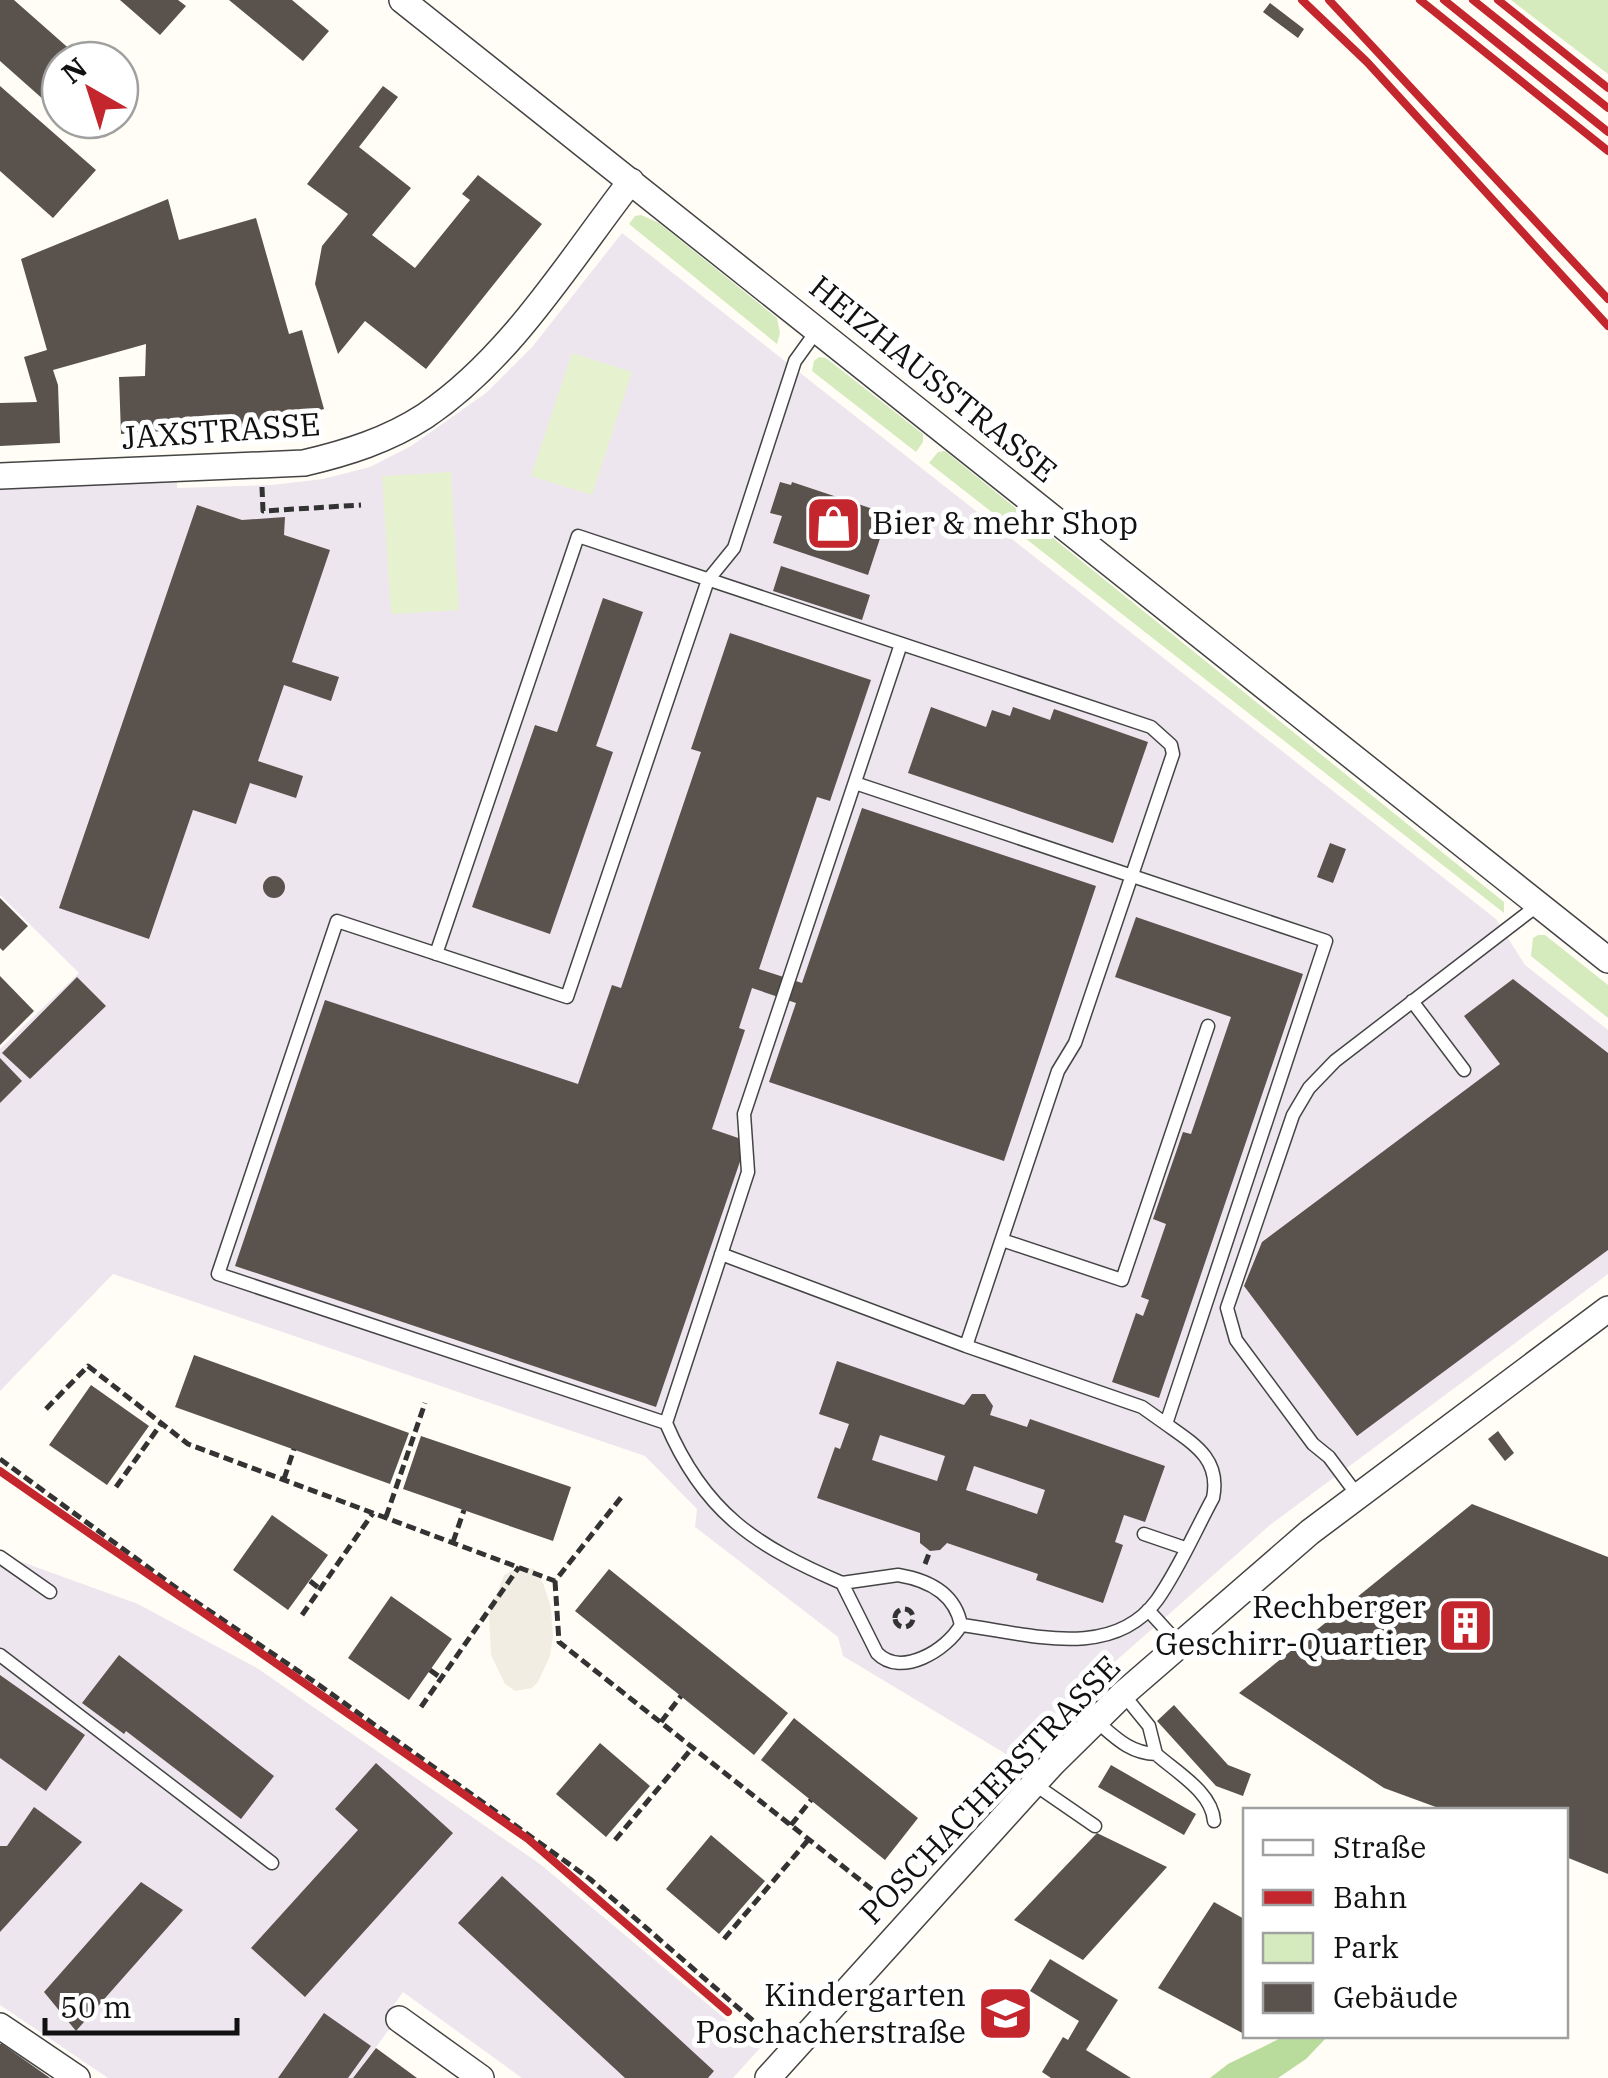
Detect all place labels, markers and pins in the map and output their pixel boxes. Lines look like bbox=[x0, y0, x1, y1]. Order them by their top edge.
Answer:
shop icon: Bier & mehr Shop bbox=[803, 493, 863, 553]
place label: Bier & mehr Shop bbox=[872, 501, 1138, 543]
place label: Rechberger Geschirr-Quartier bbox=[1155, 1585, 1426, 1664]
building icon: Rechberger Geschirr-Quartier bbox=[1435, 1595, 1495, 1655]
place label: Kindergarten Poschacherstraße bbox=[695, 1973, 966, 2052]
school or university icon: Kindergarten Poschacherstraße bbox=[975, 1983, 1035, 2043]

